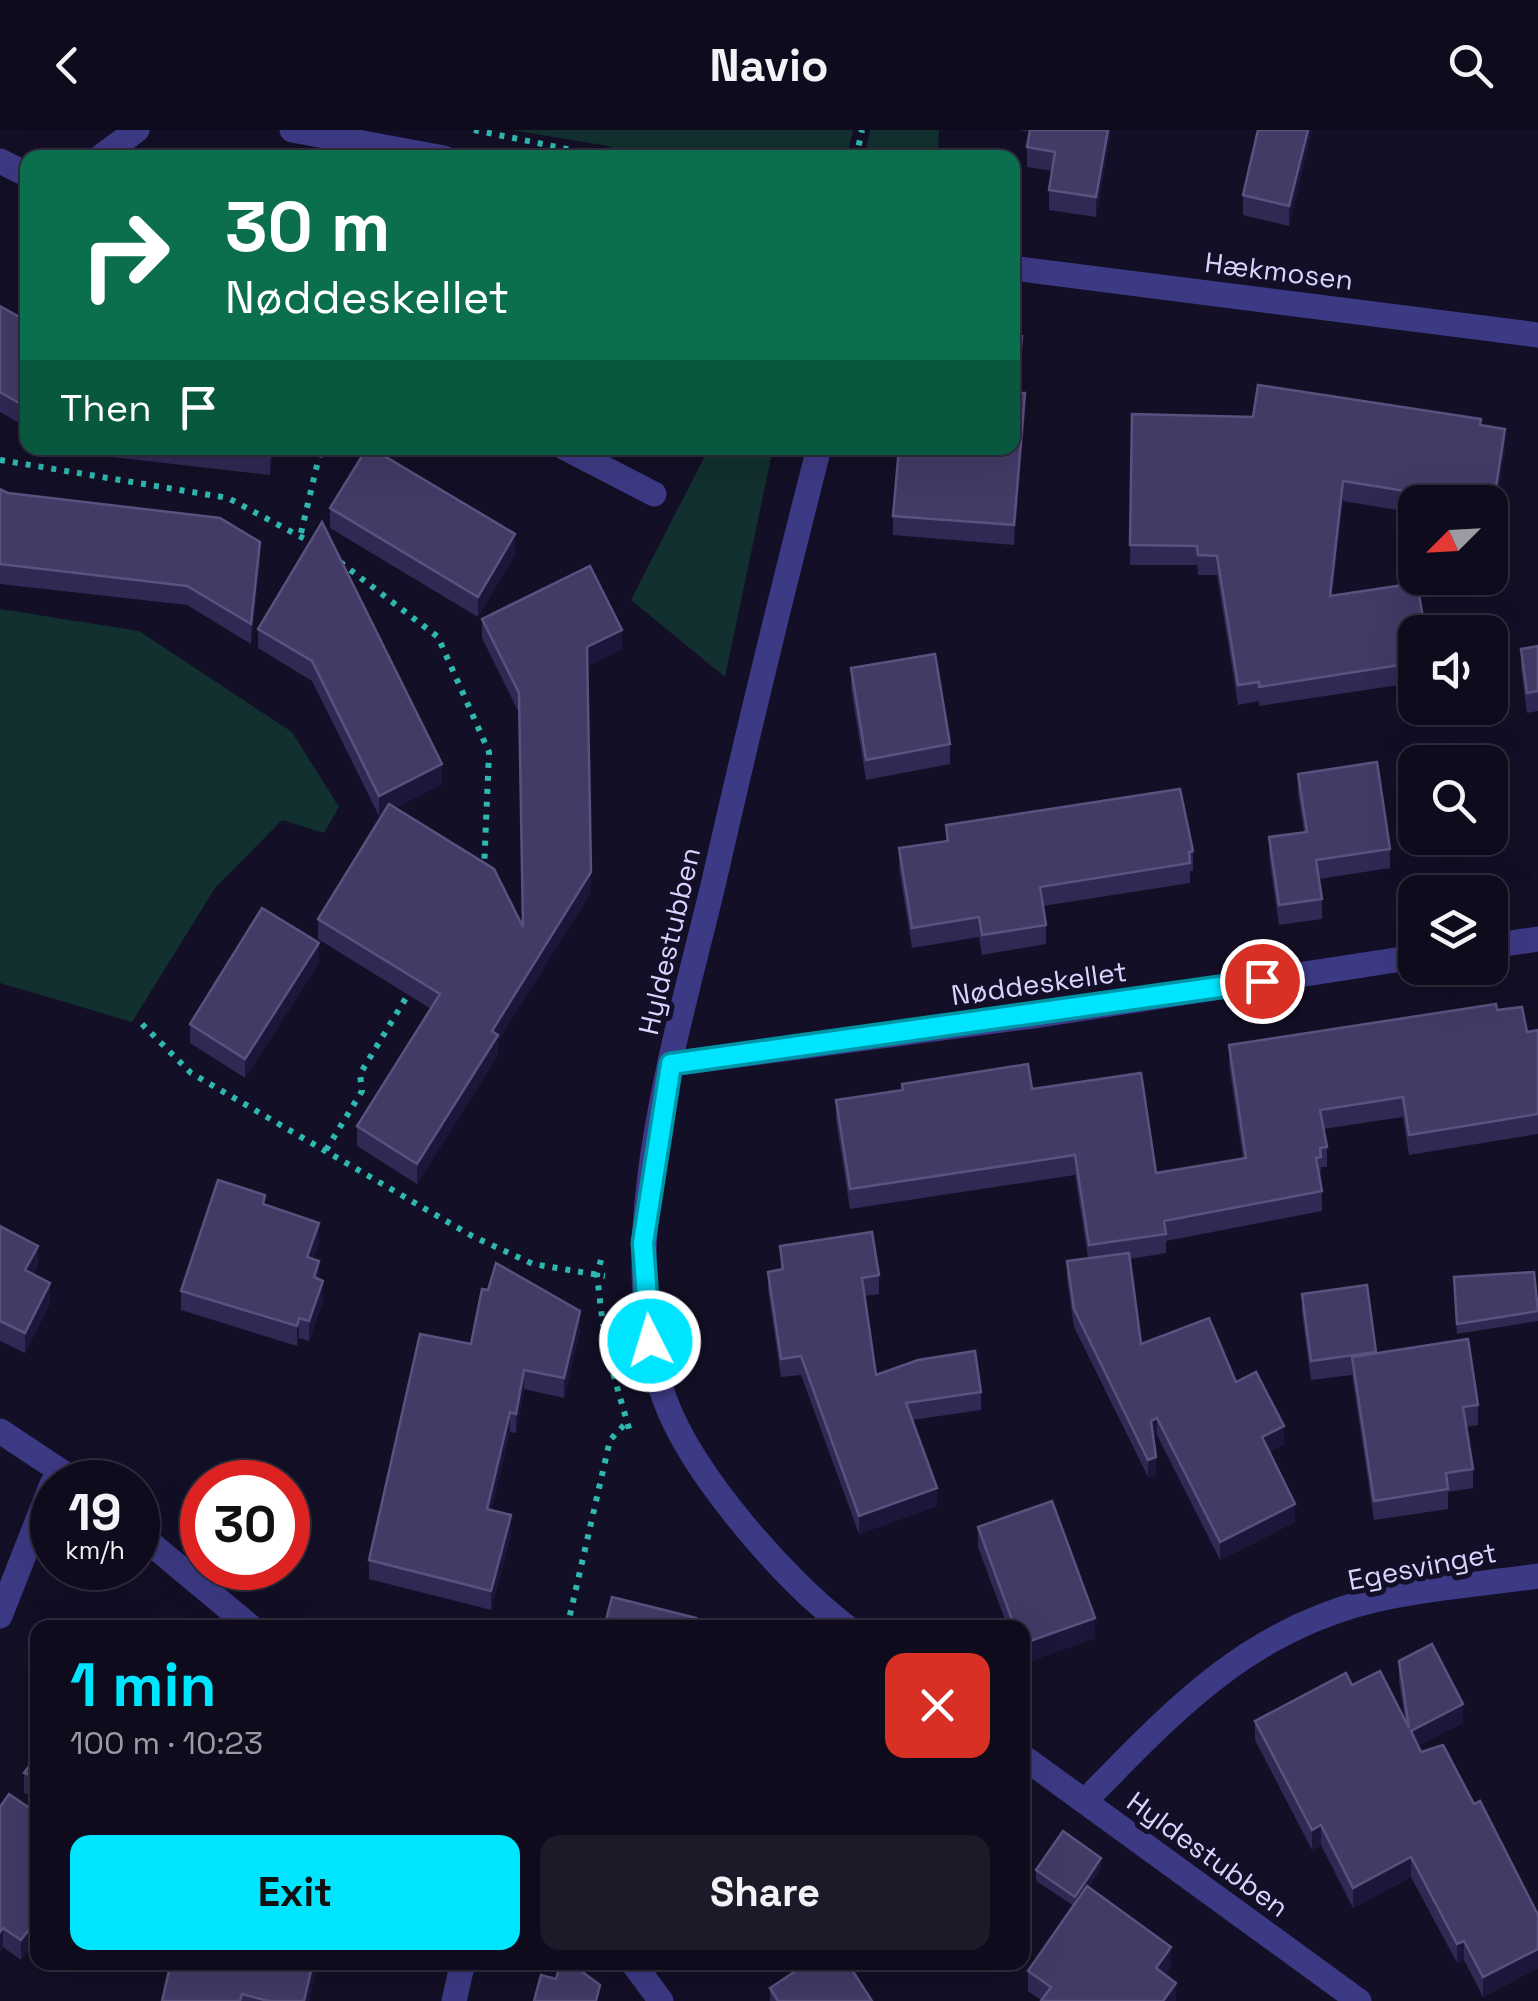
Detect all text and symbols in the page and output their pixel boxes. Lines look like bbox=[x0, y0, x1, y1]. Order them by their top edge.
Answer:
text: Navio bbox=[709, 37, 829, 94]
icon: back bbox=[40, 38, 95, 93]
icon: search bbox=[1443, 38, 1498, 93]
text: 30 m bbox=[225, 182, 390, 271]
icon: right bbox=[60, 190, 190, 320]
street label: Hækmosen bbox=[1203, 244, 1355, 298]
text: Nøddeskellet bbox=[225, 269, 509, 326]
icon: arrive bbox=[171, 380, 226, 435]
text: Then bbox=[60, 384, 151, 432]
north arrow bbox=[1398, 485, 1508, 595]
map controls bbox=[1398, 485, 1508, 985]
button: sound bbox=[1398, 615, 1508, 725]
button: search bbox=[1398, 745, 1508, 855]
street label: Hyldestubben bbox=[630, 844, 708, 1038]
button: layers bbox=[1398, 875, 1508, 985]
pin bbox=[1220, 939, 1305, 1024]
street label: Nøddeskellet bbox=[949, 953, 1129, 1013]
icon: arrive bbox=[1235, 954, 1290, 1009]
position arrow bbox=[598, 1289, 702, 1393]
speed limit sign: 30 bbox=[180, 1460, 310, 1590]
text: 19 bbox=[68, 1481, 122, 1545]
text: km/h bbox=[65, 1534, 125, 1566]
street label: Egesvinget bbox=[1345, 1534, 1499, 1598]
text: 1 min bbox=[70, 1647, 217, 1724]
button: close bbox=[885, 1653, 990, 1758]
text: 100 m · 10:23 bbox=[70, 1723, 263, 1763]
street label: Hyldestubben bbox=[1120, 1783, 1296, 1925]
button: Exit bbox=[70, 1835, 520, 1950]
button: Share bbox=[540, 1835, 990, 1950]

